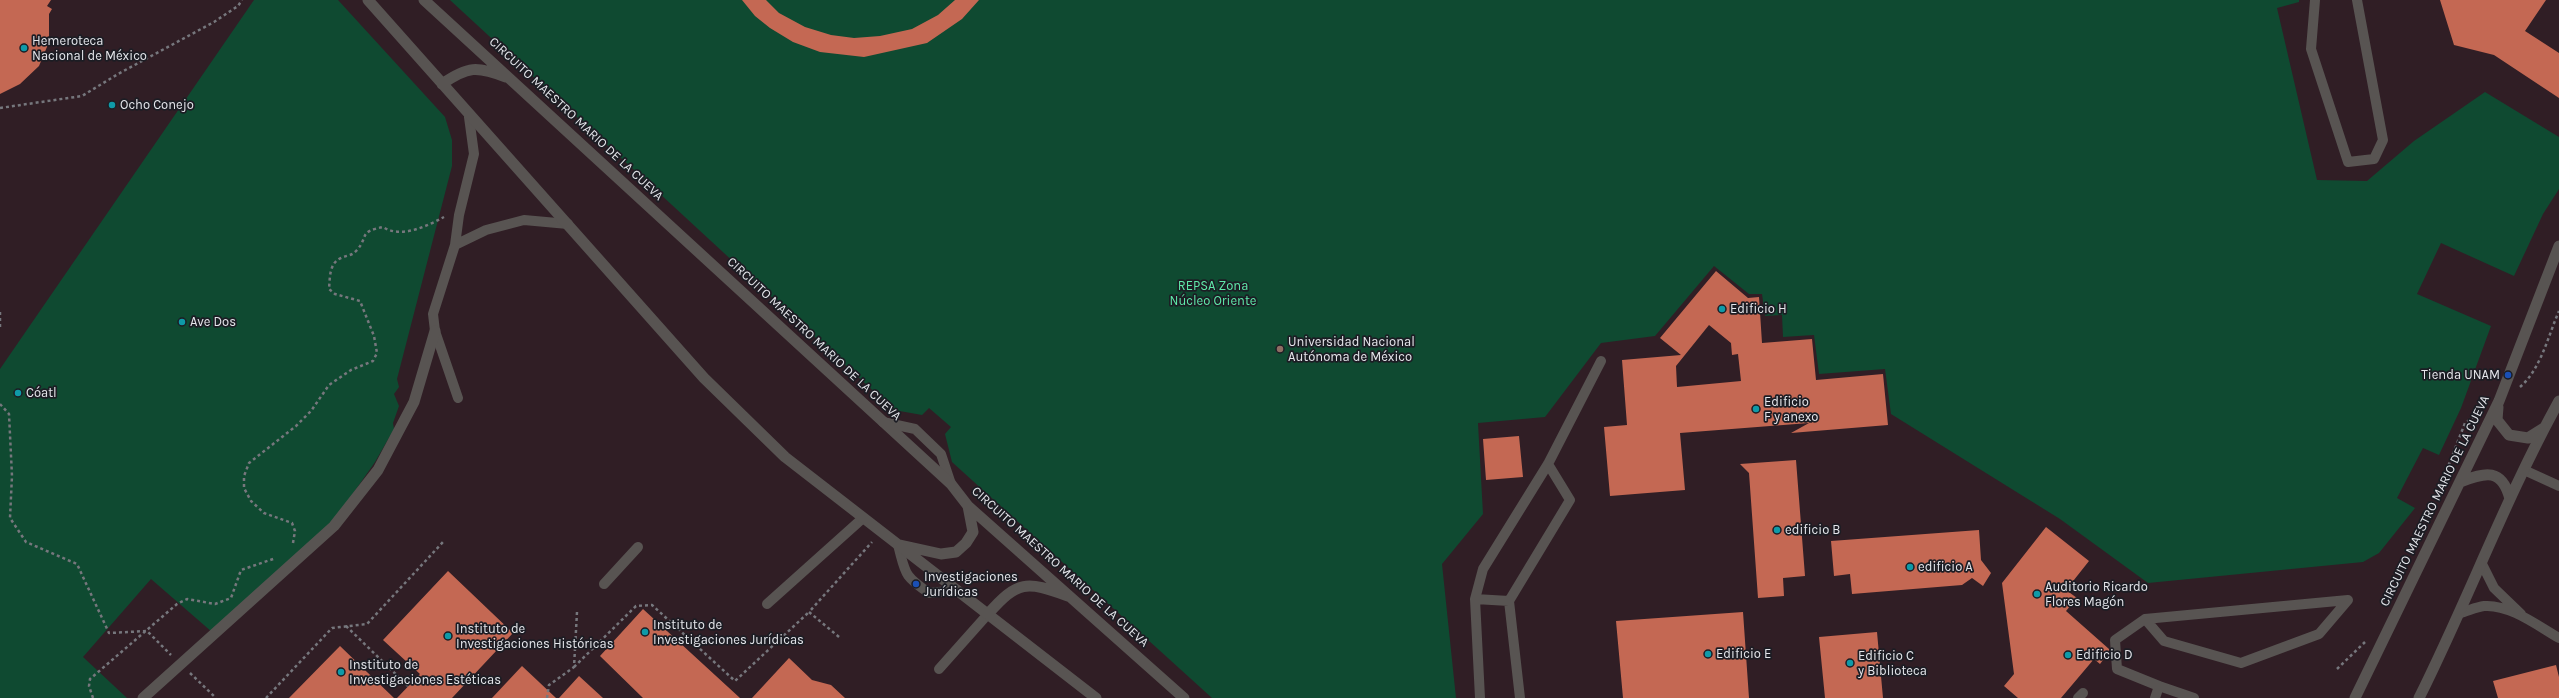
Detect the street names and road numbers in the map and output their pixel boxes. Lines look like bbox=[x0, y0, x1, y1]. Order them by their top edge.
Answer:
street label: CIRCUITO MAESTRO MARIO DE LA CUEVA bbox=[486, 34, 666, 204]
street label: CIRCUITO MAESTRO MARIO DE LA CUEVA bbox=[724, 254, 904, 424]
street label: CIRCUITO MAESTRO MARIO DE LA CUEVA bbox=[2377, 393, 2493, 609]
street label: CIRCUITO MAESTRO MARIO DE LA CUEVA bbox=[968, 483, 1152, 651]

